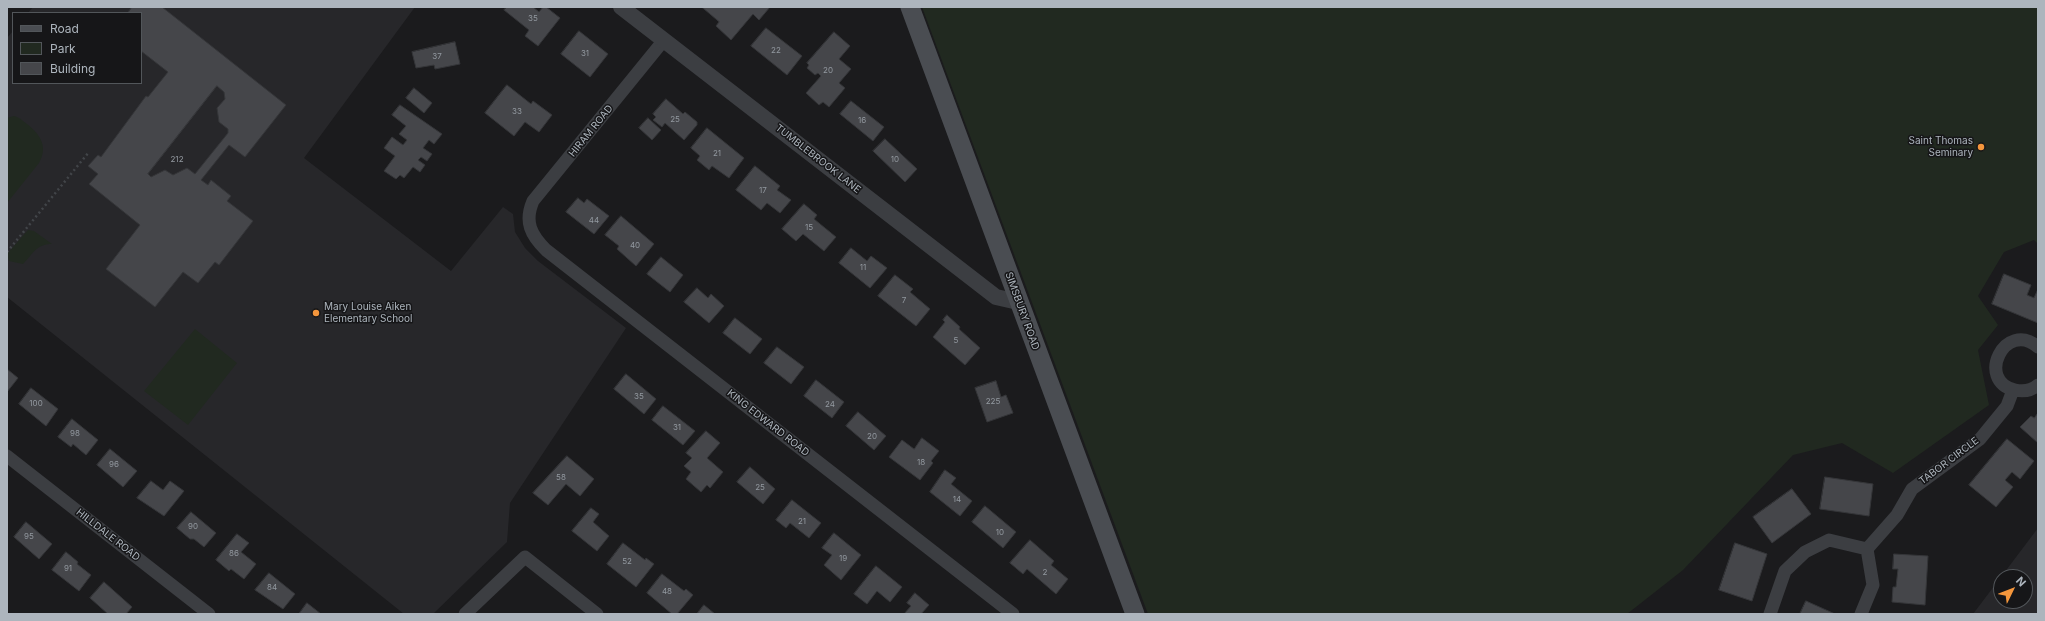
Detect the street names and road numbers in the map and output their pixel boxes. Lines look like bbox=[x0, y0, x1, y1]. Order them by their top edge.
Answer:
street label: HIRAM ROAD bbox=[566, 103, 616, 159]
street label: TUMBLEBROOK LANE bbox=[773, 122, 863, 196]
street label: SIMSBURY ROAD bbox=[1002, 270, 1042, 352]
street label: KING EDWARD ROAD bbox=[725, 387, 811, 459]
street label: TABOR CIRCLE bbox=[1917, 435, 1981, 487]
street label: HILLDALE ROAD bbox=[74, 506, 142, 564]

